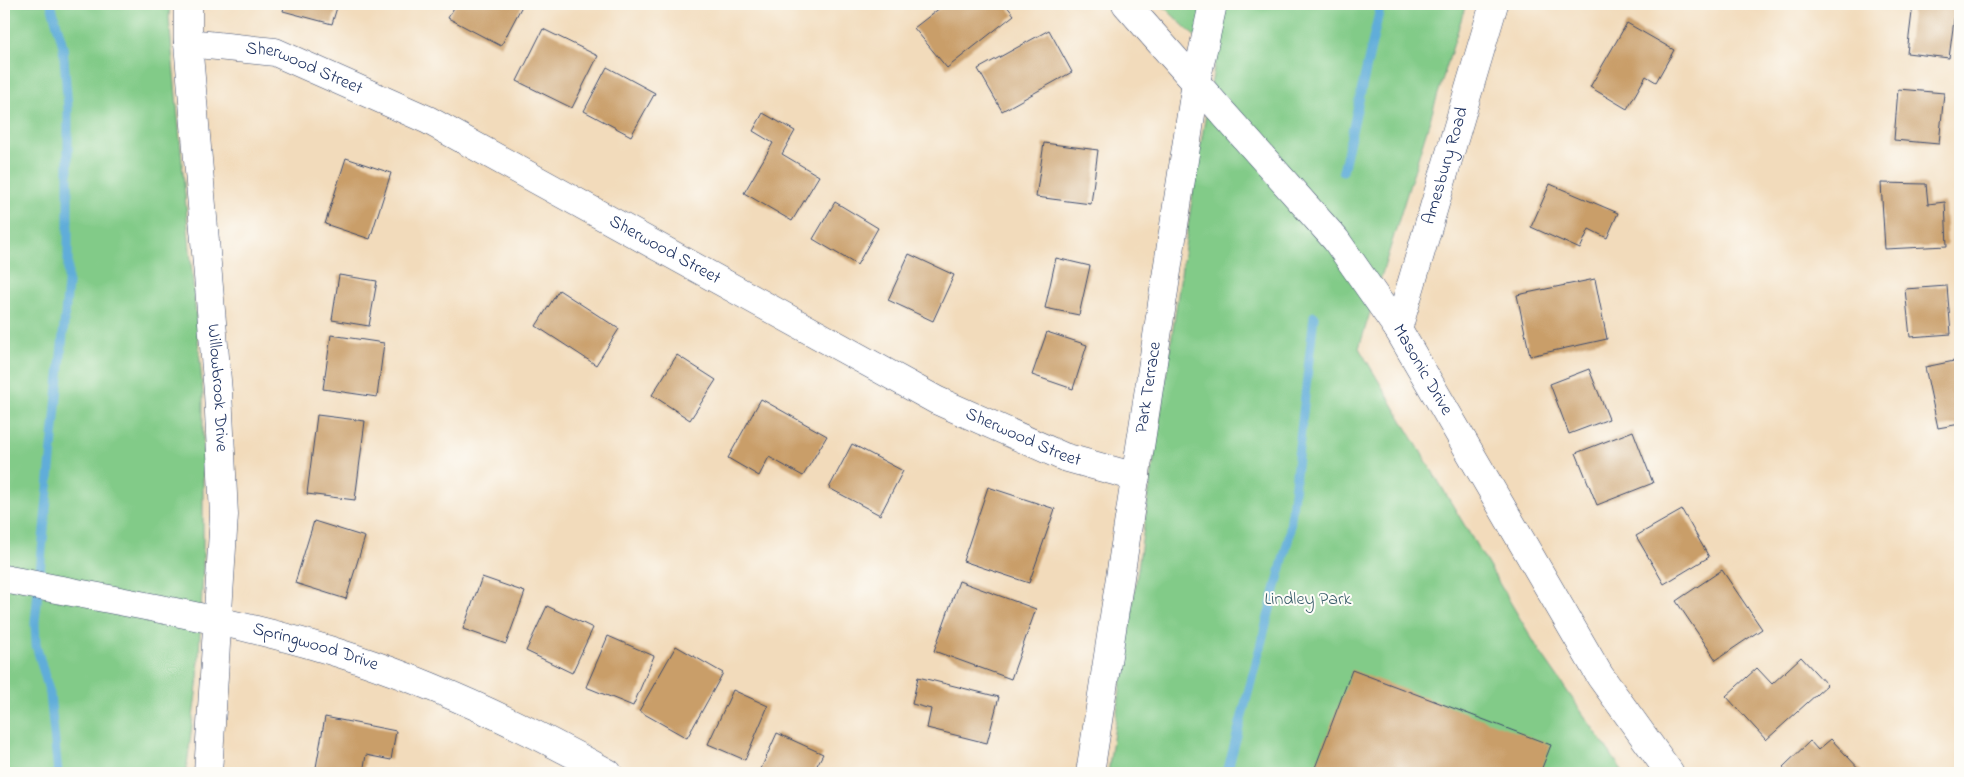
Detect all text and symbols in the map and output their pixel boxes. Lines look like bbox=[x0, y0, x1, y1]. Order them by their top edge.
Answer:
street label: Sherwood Street bbox=[244, 36, 367, 102]
street label: Amesbury Road bbox=[1416, 104, 1476, 228]
street label: Sherwood Street bbox=[604, 209, 725, 292]
street label: Masonic Drive bbox=[1385, 320, 1459, 421]
street label: Willowbrook Drive bbox=[199, 323, 234, 453]
street label: Park Terrace bbox=[1129, 339, 1169, 435]
street label: Sherwood Street bbox=[961, 402, 1084, 474]
park label: Lindley Park bbox=[1264, 587, 1352, 613]
street label: Springwood Drive bbox=[250, 617, 383, 679]

